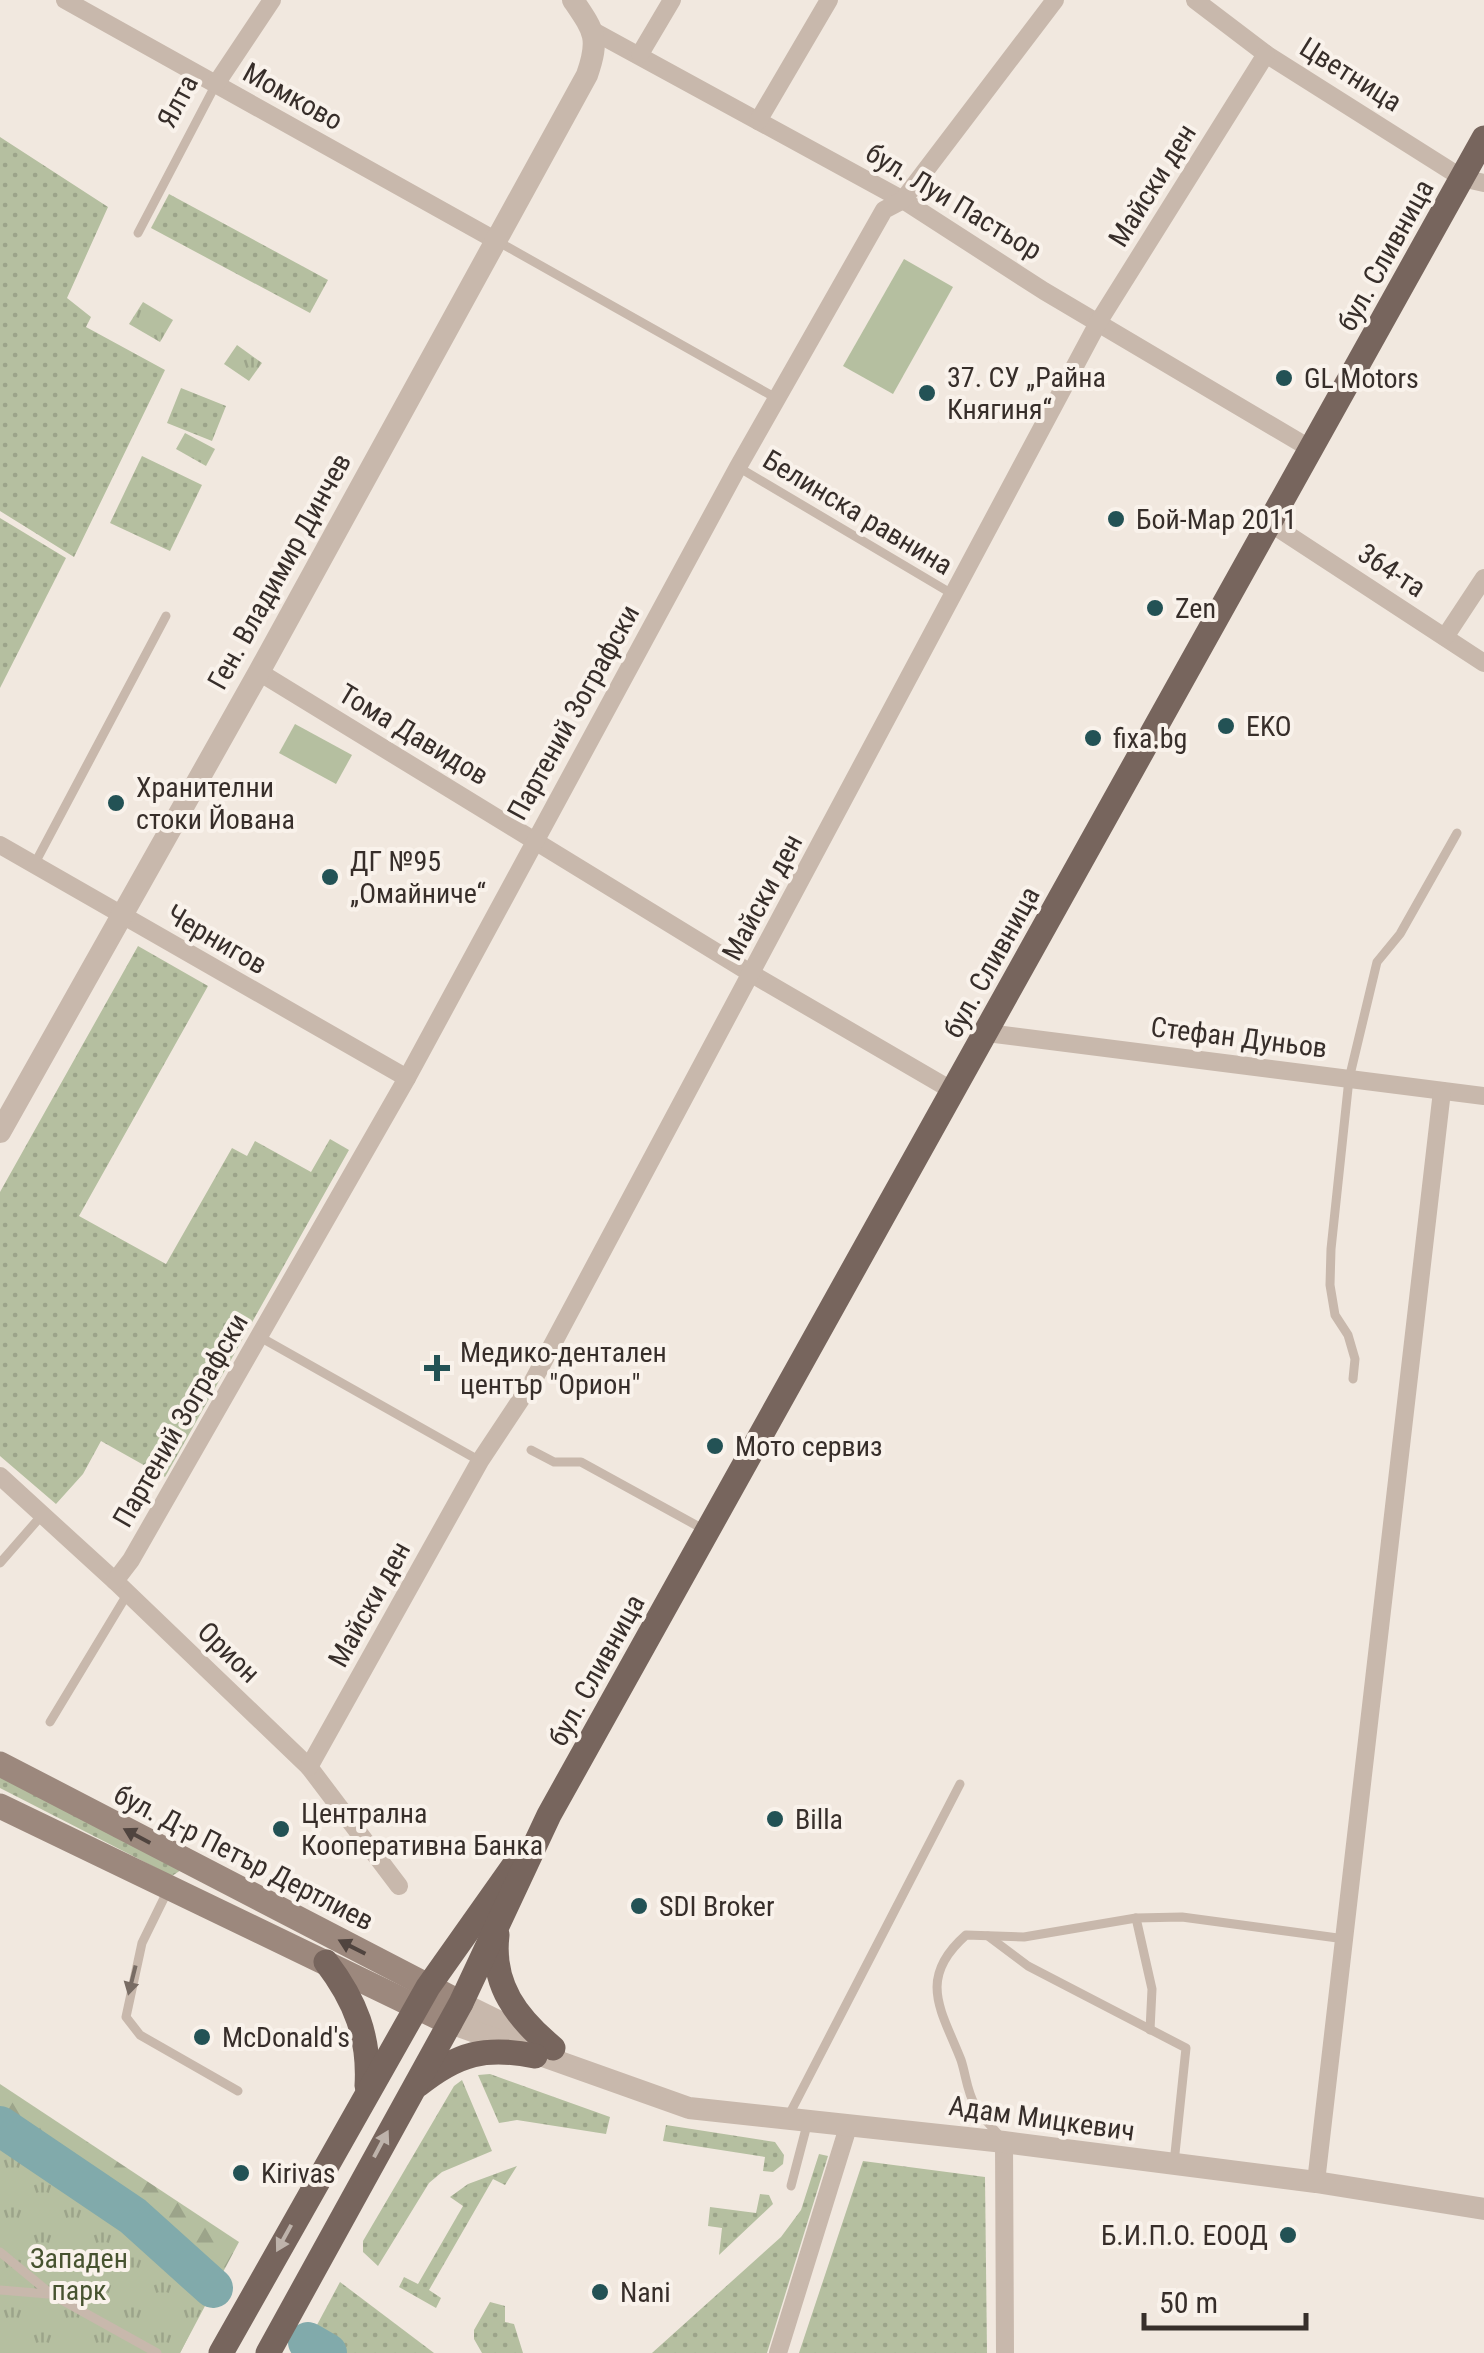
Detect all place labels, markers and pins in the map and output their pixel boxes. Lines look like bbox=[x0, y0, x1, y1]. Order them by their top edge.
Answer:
place label: 37. СУ „Райна Княгиня“ bbox=[947, 361, 1106, 426]
place label: GL Motors bbox=[1304, 362, 1419, 395]
marker: GL Motors bbox=[1273, 367, 1295, 389]
marker: 37. СУ „Райна Княгиня“ bbox=[916, 382, 938, 404]
place label: Бой-Мар 2011 bbox=[1136, 503, 1297, 536]
marker: Бой-Мар 2011 bbox=[1105, 508, 1127, 530]
place label: Zen bbox=[1175, 592, 1216, 625]
marker: Zen bbox=[1144, 597, 1166, 619]
place label: EKO bbox=[1246, 710, 1292, 743]
marker: EKO bbox=[1215, 715, 1237, 737]
place label: fixa.bg bbox=[1113, 722, 1187, 755]
marker: fixa.bg bbox=[1082, 727, 1104, 749]
place label: Хранителни стоки Йована bbox=[136, 771, 295, 836]
marker: Хранителни стоки Йована bbox=[105, 792, 127, 814]
place label: ДГ №95 „Омайниче“ bbox=[350, 845, 486, 910]
marker: ДГ №95 „Омайниче“ bbox=[319, 866, 341, 888]
place label: Медико-дентален център "Орион" bbox=[460, 1336, 667, 1401]
marker: Медико-дентален център "Орион" bbox=[424, 1355, 450, 1381]
place label: Мото сервиз bbox=[735, 1430, 882, 1463]
marker: Мото сервиз bbox=[704, 1435, 726, 1457]
place label: Централна Кооперативна Банка bbox=[301, 1797, 543, 1862]
place label: Billa bbox=[795, 1803, 843, 1836]
marker: Billa bbox=[764, 1808, 786, 1830]
marker: Централна Кооперативна Банка bbox=[270, 1818, 292, 1840]
place label: SDI Broker bbox=[659, 1890, 775, 1923]
marker: SDI Broker bbox=[628, 1895, 650, 1917]
place label: McDonald's bbox=[222, 2021, 350, 2054]
marker: McDonald's bbox=[191, 2026, 213, 2048]
place label: Kirivas bbox=[261, 2157, 336, 2190]
marker: Kirivas bbox=[230, 2162, 252, 2184]
place label: Б.И.П.О. ЕООД bbox=[1101, 2219, 1268, 2252]
marker: Б.И.П.О. ЕООД bbox=[1277, 2224, 1299, 2246]
place label: Nani bbox=[620, 2276, 671, 2309]
marker: Nani bbox=[589, 2281, 611, 2303]

